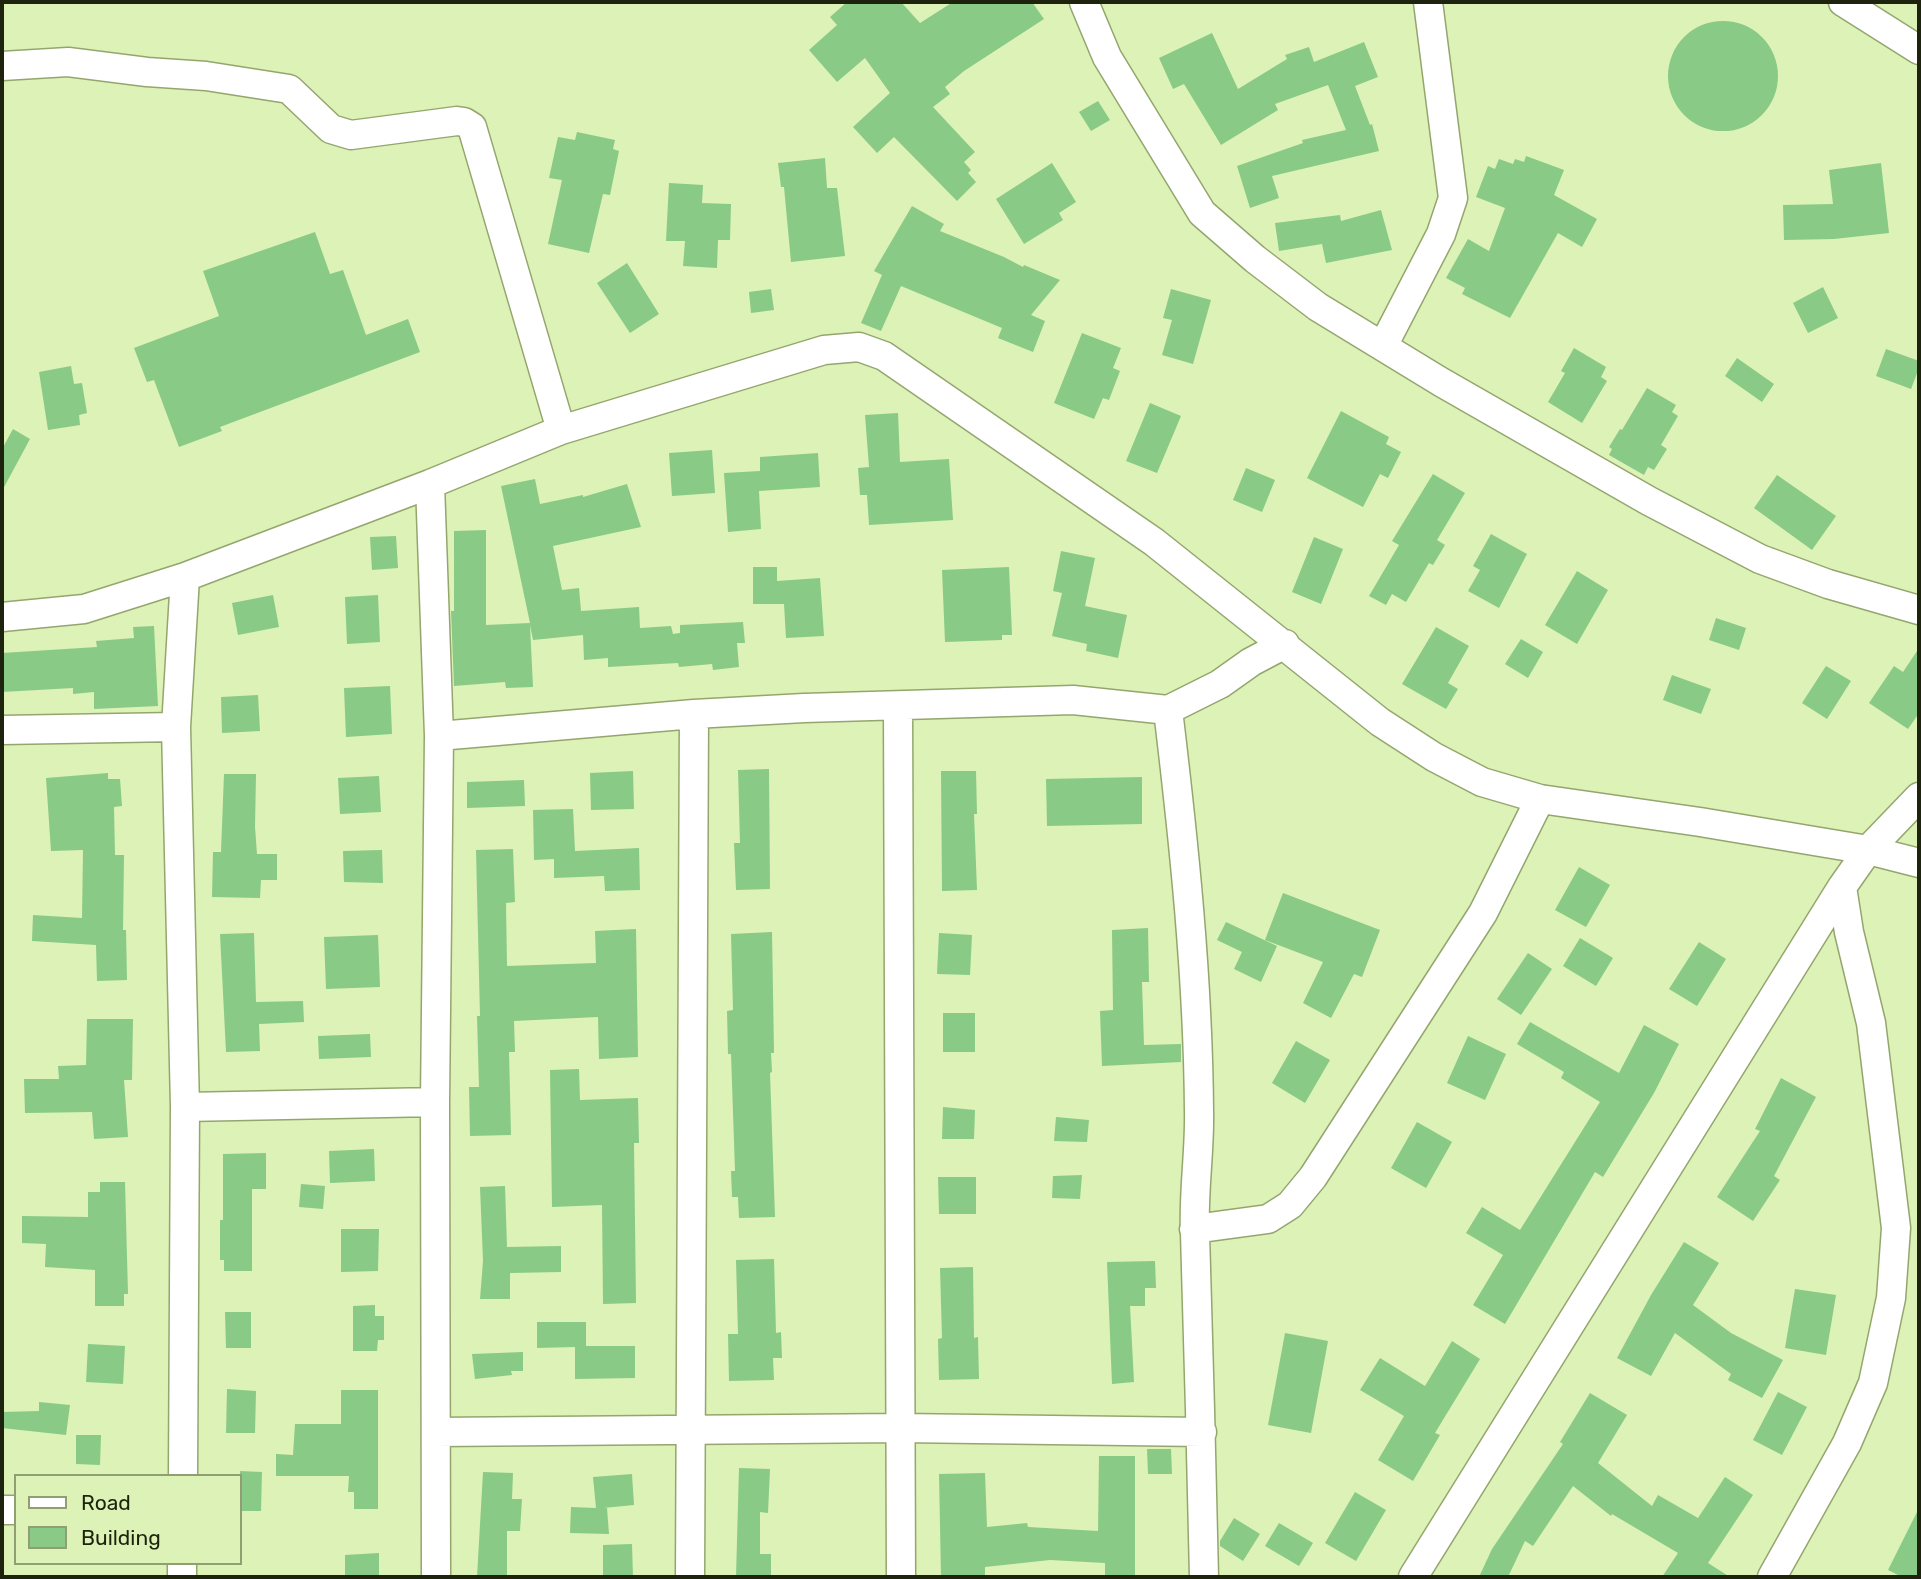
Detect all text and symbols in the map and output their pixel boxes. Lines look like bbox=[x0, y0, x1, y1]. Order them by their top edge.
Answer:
legend bbox=[14, 1474, 242, 1565]
text: Road bbox=[81, 1490, 131, 1515]
text: Building bbox=[81, 1525, 161, 1550]

